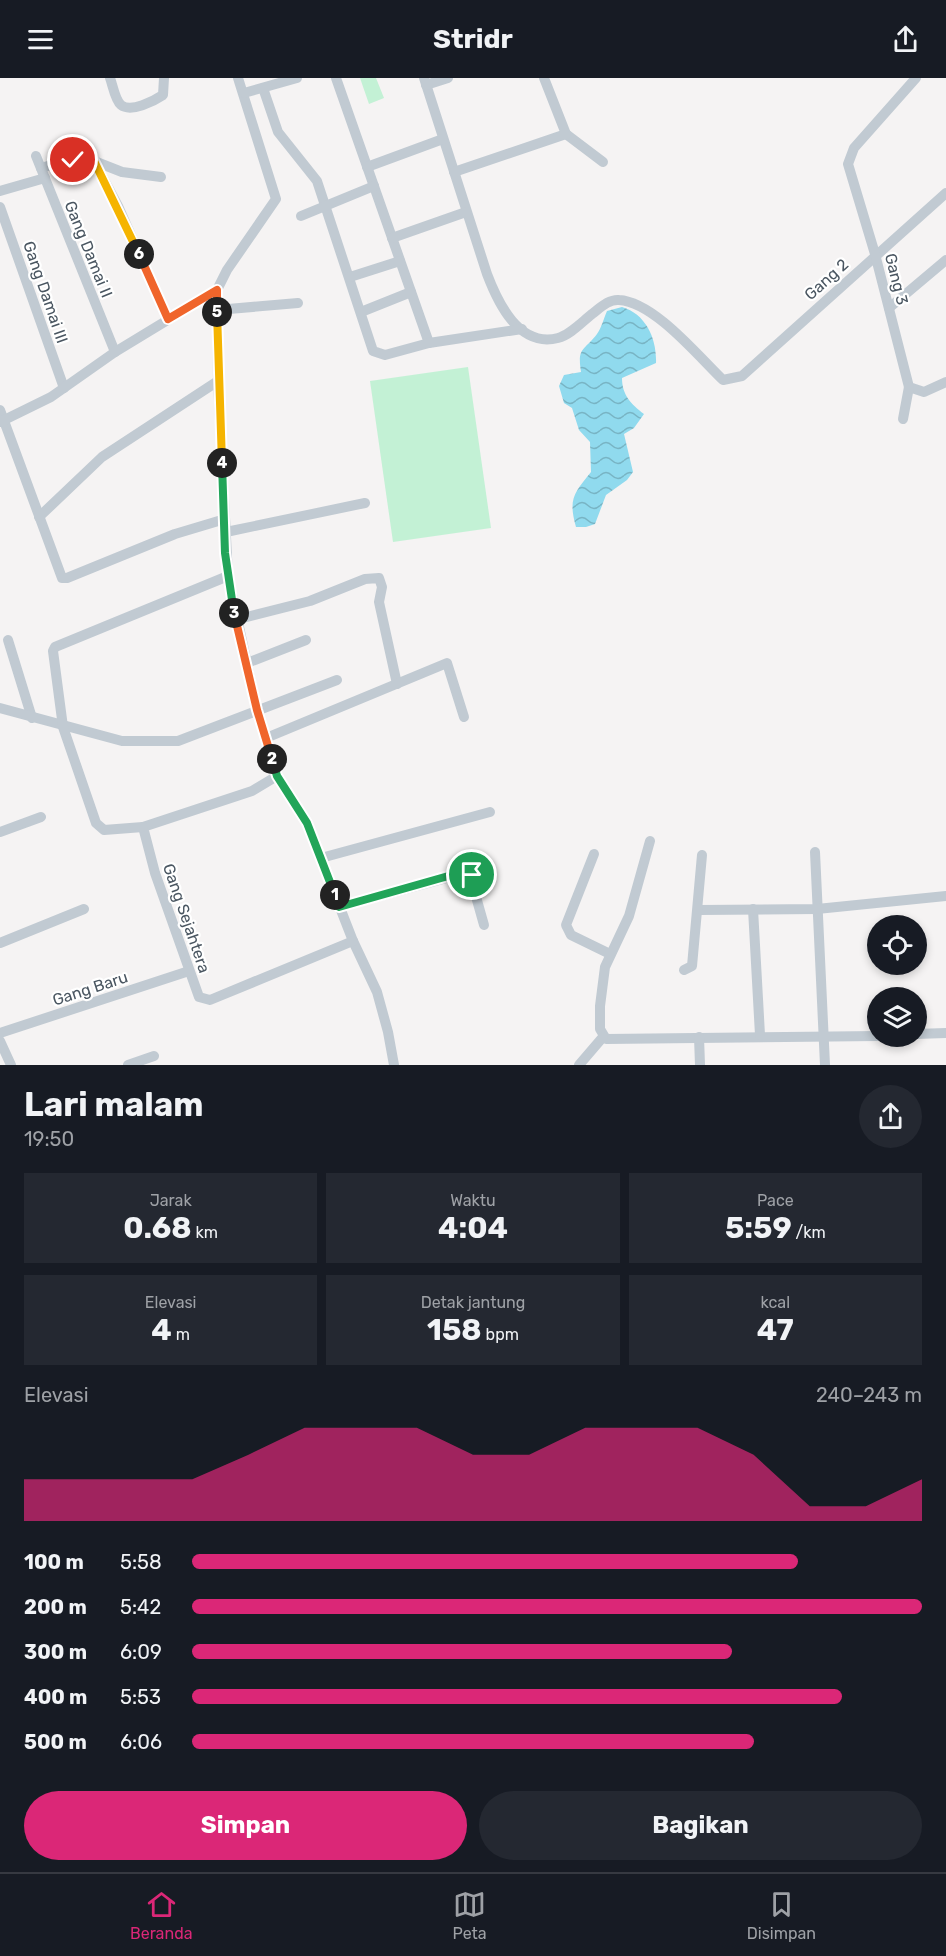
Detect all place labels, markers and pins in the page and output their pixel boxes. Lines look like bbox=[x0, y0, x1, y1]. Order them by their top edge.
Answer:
pin bbox=[47, 134, 98, 185]
pin: 6 bbox=[124, 239, 154, 269]
pin: 5 bbox=[202, 297, 232, 327]
pin: 4 bbox=[207, 448, 237, 478]
pin: 3 bbox=[219, 598, 249, 628]
pin: 2 bbox=[257, 744, 287, 774]
pin bbox=[446, 849, 497, 900]
pin: 1 bbox=[320, 880, 350, 910]

